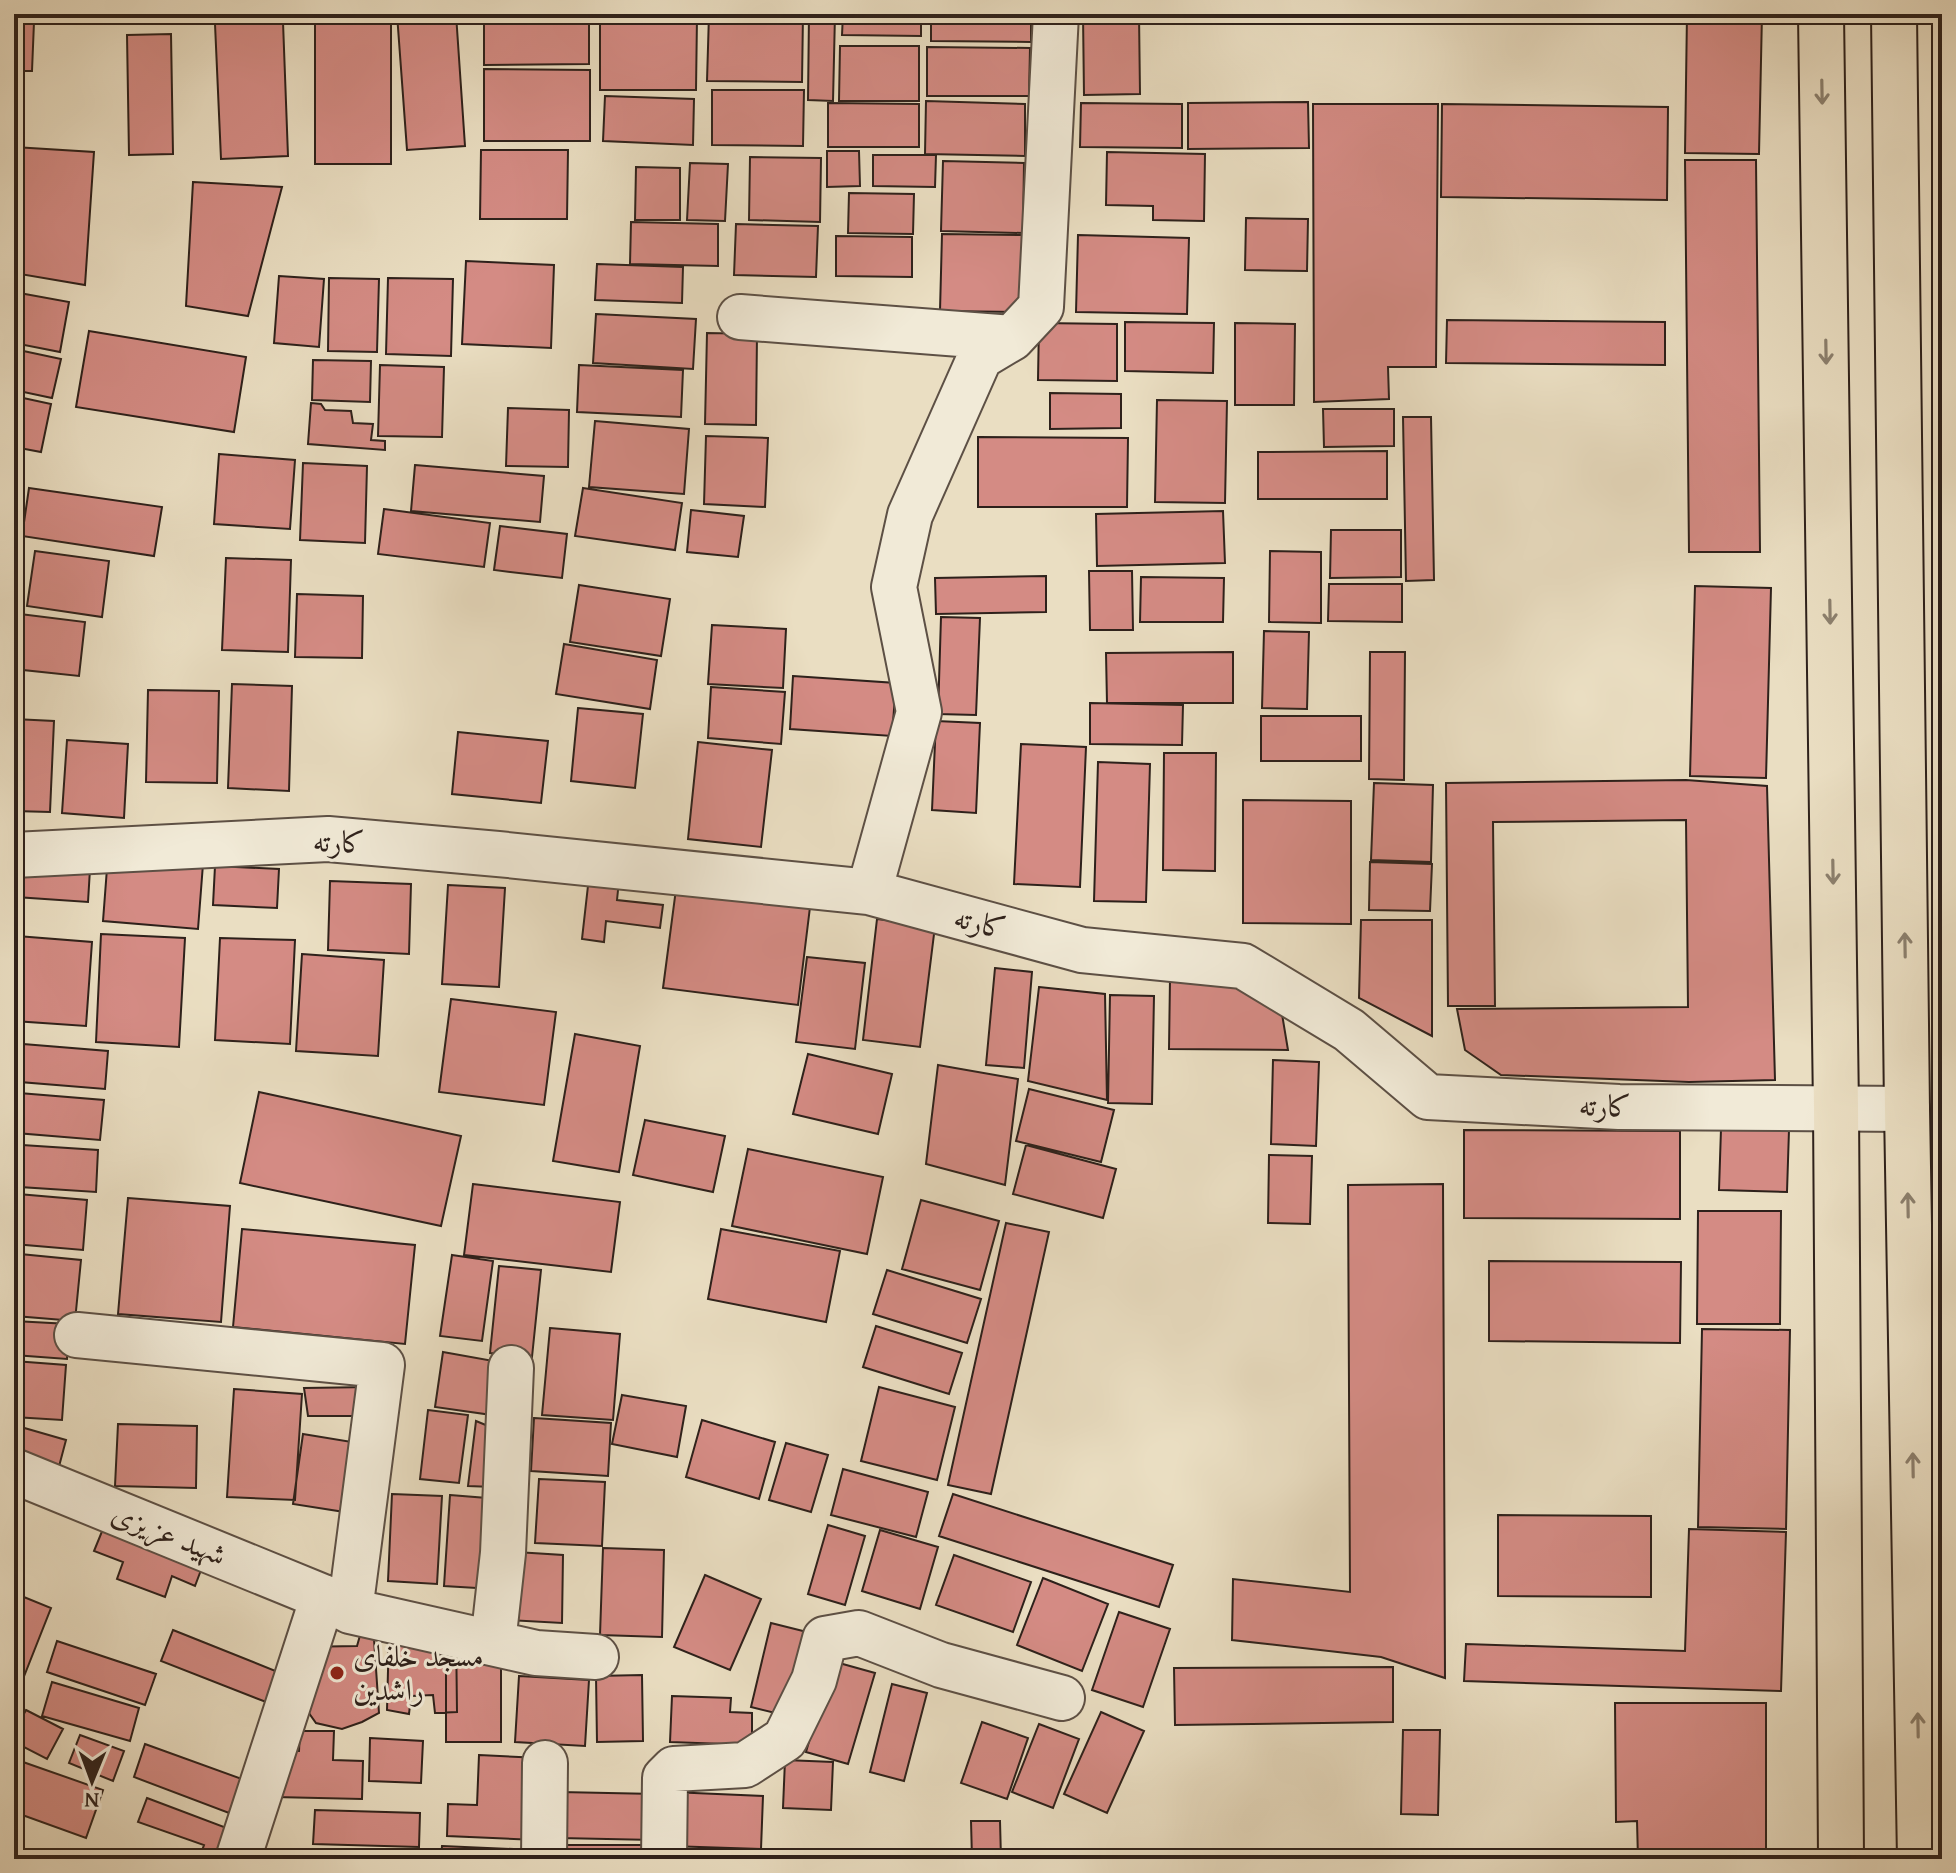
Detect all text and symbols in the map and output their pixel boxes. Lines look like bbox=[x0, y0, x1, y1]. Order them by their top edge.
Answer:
one-way arrow bbox=[1814, 78, 1830, 105]
one-way arrow bbox=[1818, 338, 1834, 365]
one-way arrow bbox=[1822, 598, 1837, 625]
street label: کارته bbox=[312, 818, 366, 864]
one-way arrow bbox=[1825, 858, 1841, 885]
street label: کارته bbox=[949, 894, 1011, 950]
one-way arrow bbox=[1897, 932, 1913, 959]
street label: کارته bbox=[1578, 1082, 1632, 1128]
one-way arrow bbox=[1901, 1192, 1916, 1219]
one-way arrow bbox=[1905, 1452, 1921, 1479]
street label: شهید عزیزی bbox=[105, 1490, 233, 1576]
place label: مسجد خلفای راشدین bbox=[353, 1633, 484, 1711]
marker: مسجد خلفای راشدین bbox=[328, 1664, 346, 1682]
one-way arrow bbox=[1910, 1712, 1925, 1739]
north arrow bbox=[52, 1741, 132, 1821]
text: N bbox=[84, 1785, 99, 1817]

